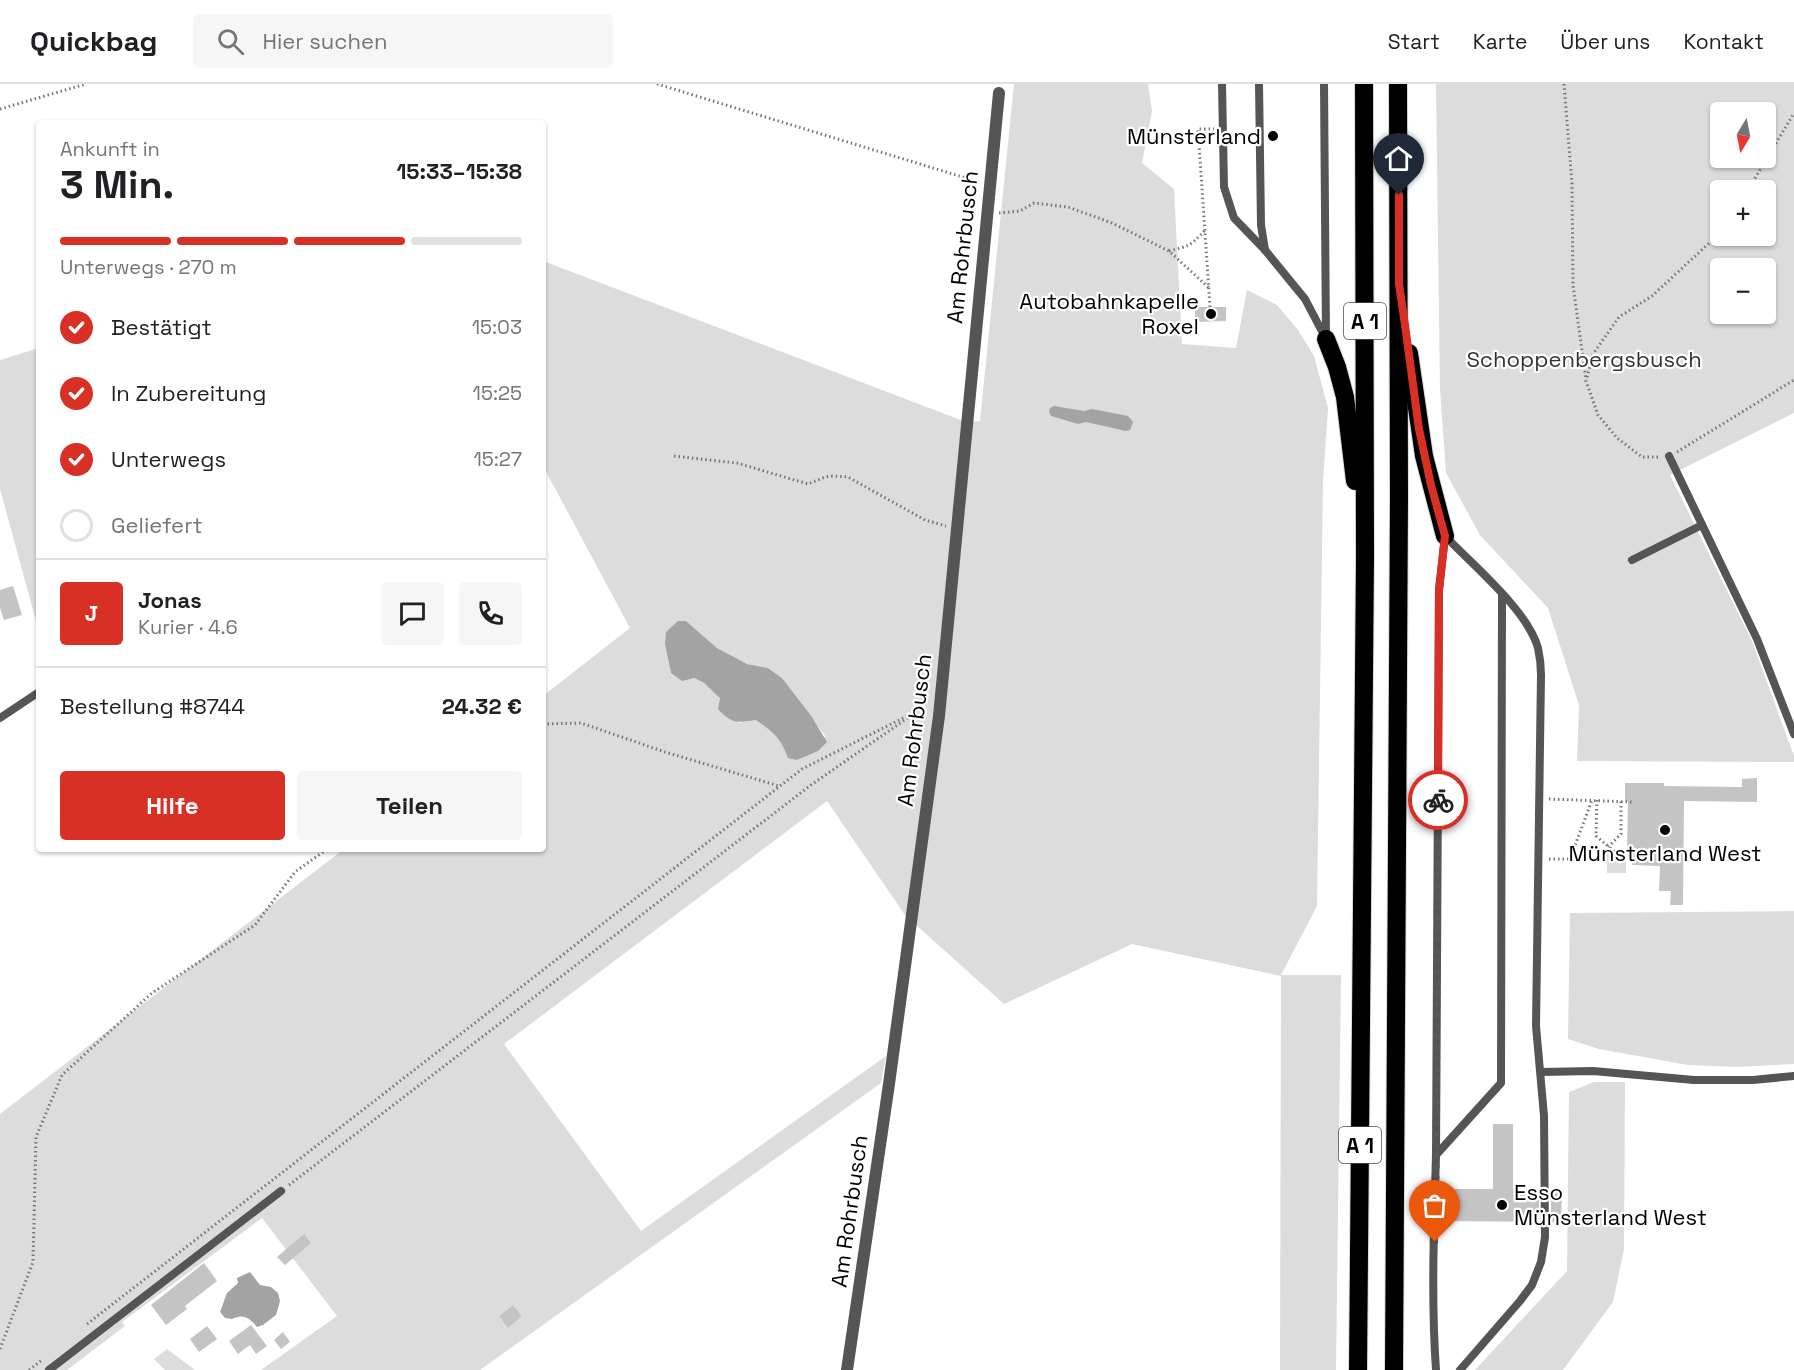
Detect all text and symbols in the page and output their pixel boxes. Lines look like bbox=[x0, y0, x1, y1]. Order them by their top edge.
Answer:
search box bbox=[193, 14, 613, 68]
text: Quickbag bbox=[30, 23, 157, 59]
icon: search bbox=[214, 25, 247, 58]
text: Hier suchen bbox=[262, 27, 387, 55]
text: Start bbox=[1388, 28, 1440, 55]
text: Karte bbox=[1473, 28, 1527, 55]
text: Über uns bbox=[1560, 28, 1650, 55]
text: Kontakt bbox=[1683, 28, 1764, 55]
north arrow bbox=[1710, 102, 1776, 168]
map controls bbox=[1710, 102, 1776, 324]
place label: Münsterland bbox=[1127, 122, 1261, 150]
marker: Münsterland bbox=[1266, 129, 1280, 143]
pin bbox=[1373, 133, 1424, 195]
text: Ankunft in bbox=[60, 136, 160, 162]
icon: home bbox=[1382, 142, 1415, 175]
text: 15:33–15:38 bbox=[396, 157, 522, 185]
text: 3 Min. bbox=[60, 160, 174, 209]
street label: Am Rohrbusch bbox=[940, 169, 984, 325]
button: + bbox=[1710, 180, 1776, 246]
text: Unterwegs · 270 m bbox=[60, 254, 237, 280]
button: − bbox=[1710, 258, 1776, 324]
place label: Autobahnkapelle Roxel bbox=[1019, 287, 1199, 340]
road number: A 1 bbox=[1344, 303, 1386, 339]
marker: Autobahnkapelle Roxel bbox=[1204, 307, 1218, 321]
icon: check bbox=[60, 311, 93, 344]
text: Bestätigt bbox=[111, 313, 212, 341]
text: 15:03 bbox=[472, 314, 522, 340]
park label: Schoppenbergsbusch bbox=[1466, 345, 1702, 373]
icon: check bbox=[60, 377, 93, 410]
text: In Zubereitung bbox=[111, 379, 266, 407]
text: 15:25 bbox=[473, 380, 522, 406]
icon: check bbox=[60, 443, 93, 476]
text: Unterwegs bbox=[111, 445, 226, 473]
text: 15:27 bbox=[473, 446, 522, 472]
text: Geliefert bbox=[111, 511, 203, 539]
button: chat bbox=[381, 582, 444, 645]
button: phone bbox=[459, 582, 522, 645]
text: Jonas bbox=[138, 586, 202, 614]
text: J bbox=[85, 599, 98, 627]
text: Kurier · 4.6 bbox=[138, 614, 238, 640]
street label: Am Rohrbusch bbox=[891, 652, 937, 808]
text: Bestellung #8744 bbox=[60, 692, 245, 720]
text: 24.32 € bbox=[442, 692, 522, 720]
courier bbox=[1408, 770, 1468, 830]
button: Hilfe bbox=[60, 771, 285, 840]
button: Teilen bbox=[297, 771, 522, 840]
icon: bike bbox=[1422, 784, 1455, 817]
marker: Münsterland West bbox=[1658, 823, 1672, 837]
place label: Münsterland West bbox=[1569, 839, 1761, 867]
road number: A 1 bbox=[1339, 1127, 1381, 1163]
street label: Am Rohrbusch bbox=[824, 1133, 874, 1289]
place label: Esso Münsterland West bbox=[1514, 1178, 1707, 1231]
pin bbox=[1409, 1180, 1460, 1242]
icon: bag bbox=[1418, 1189, 1451, 1222]
marker: Esso Münsterland West bbox=[1495, 1198, 1509, 1212]

